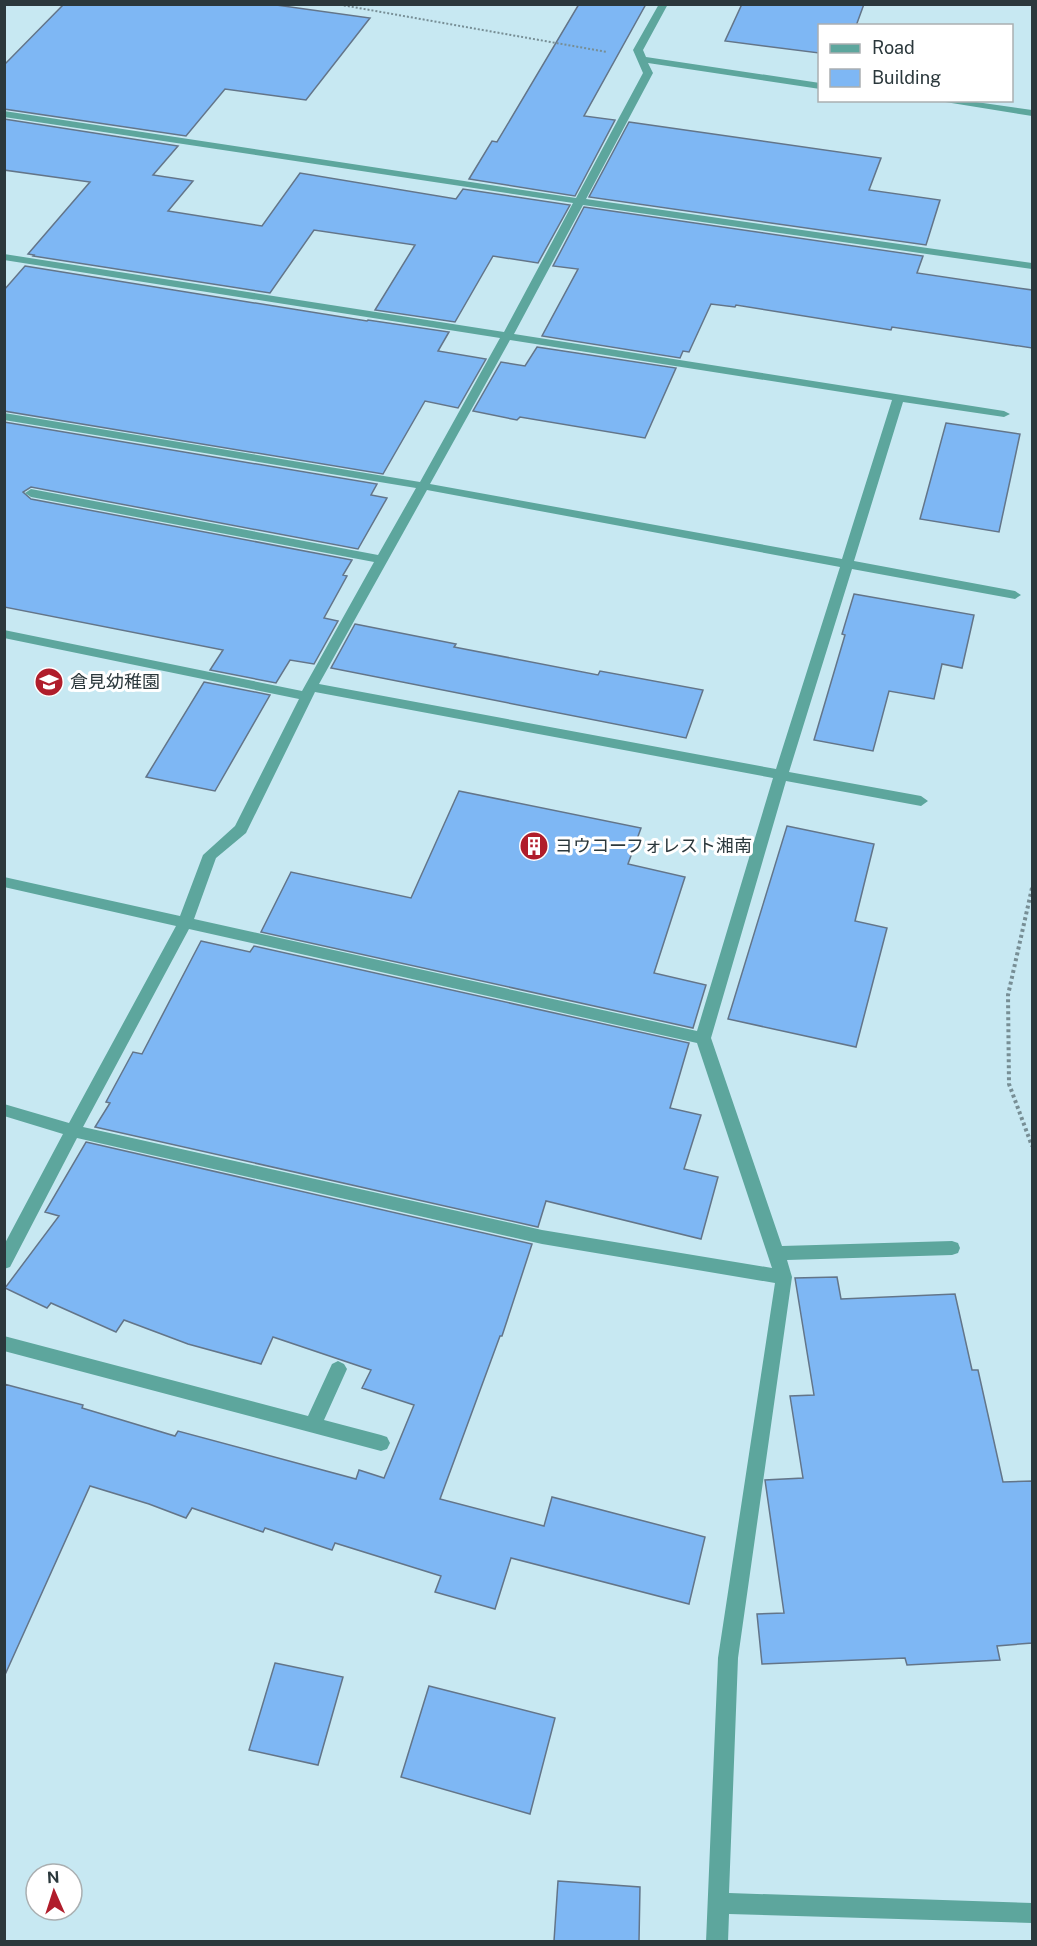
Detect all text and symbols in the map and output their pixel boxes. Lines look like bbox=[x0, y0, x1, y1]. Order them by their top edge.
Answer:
legend bbox=[818, 24, 1013, 102]
text: Road bbox=[872, 37, 915, 58]
text: Building bbox=[872, 67, 941, 88]
school or university icon: 倉見幼稚園 bbox=[33, 666, 65, 698]
place label: 倉見幼稚園 bbox=[70, 671, 160, 692]
building icon: ヨウコーフォレスト湘南 bbox=[518, 830, 550, 862]
place label: ヨウコーフォレスト湘南 bbox=[555, 835, 752, 856]
north arrow bbox=[24, 1862, 84, 1922]
text: N bbox=[46, 1868, 60, 1887]

